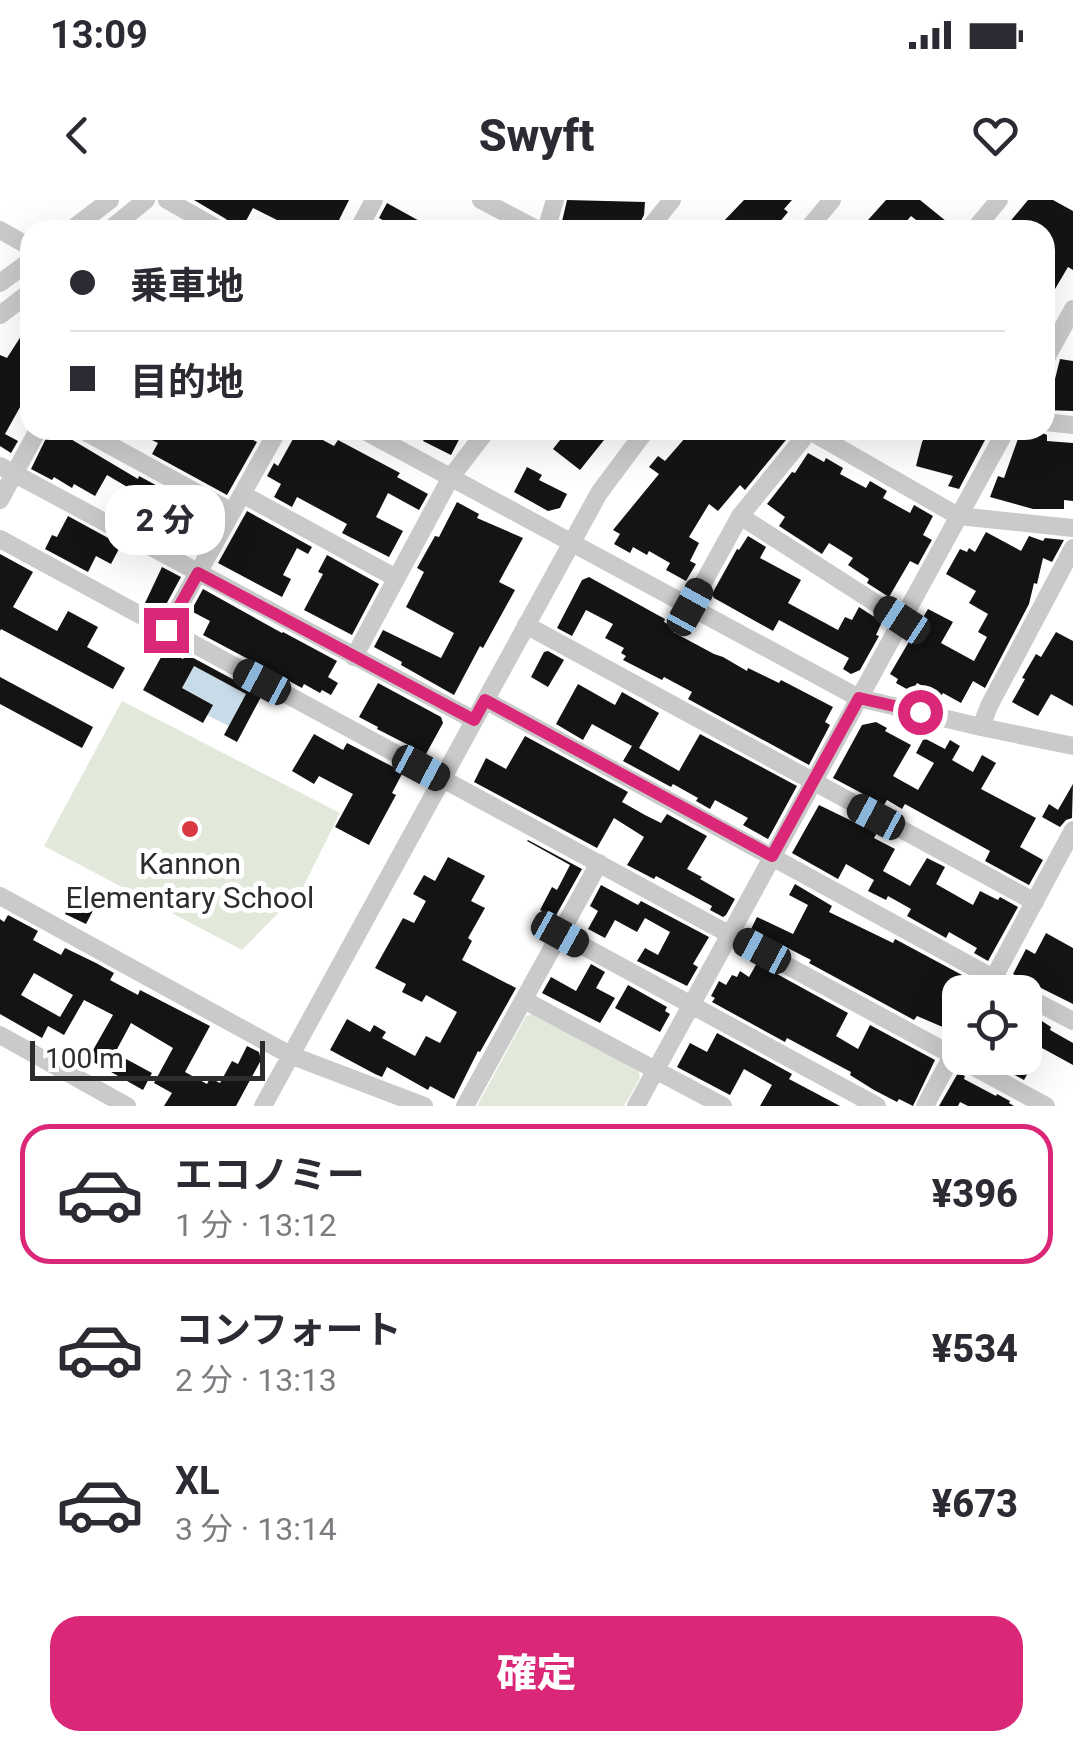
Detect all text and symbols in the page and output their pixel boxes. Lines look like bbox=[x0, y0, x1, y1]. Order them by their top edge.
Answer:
text: 13:09 bbox=[50, 13, 148, 57]
icon: back bbox=[50, 108, 105, 163]
icon: heart bbox=[968, 108, 1023, 163]
text: Swyft bbox=[479, 109, 594, 162]
text: 乗車地 bbox=[130, 264, 244, 308]
text: 目的地 bbox=[130, 360, 244, 404]
callout: 2 分 bbox=[106, 485, 226, 555]
text: 2 分 bbox=[136, 501, 194, 539]
car bbox=[662, 573, 718, 641]
car bbox=[869, 591, 935, 649]
route end bbox=[144, 608, 189, 653]
car bbox=[228, 655, 296, 709]
route start bbox=[898, 690, 943, 735]
car bbox=[387, 741, 455, 795]
car bbox=[842, 790, 910, 844]
marker: Kannon Elementary School bbox=[179, 818, 201, 840]
place label: Kannon Elementary School bbox=[66, 846, 314, 915]
car bbox=[526, 906, 594, 962]
car bbox=[728, 924, 796, 978]
map controls bbox=[942, 975, 1042, 1075]
button: locate bbox=[942, 975, 1042, 1075]
scale bar bbox=[30, 1036, 265, 1080]
text: 100 m bbox=[45, 1042, 124, 1075]
icon: car bbox=[55, 1149, 145, 1239]
text: エコノミー bbox=[175, 1153, 365, 1197]
text: ¥396 bbox=[932, 1172, 1018, 1216]
text: 1 分 · 13:12 bbox=[175, 1206, 337, 1244]
icon: car bbox=[55, 1304, 145, 1394]
text: コンフォート bbox=[175, 1308, 402, 1352]
text: ¥534 bbox=[932, 1327, 1018, 1371]
text: 2 分 · 13:13 bbox=[175, 1361, 337, 1399]
icon: car bbox=[55, 1459, 145, 1549]
text: XL bbox=[175, 1459, 220, 1503]
text: ¥673 bbox=[932, 1482, 1018, 1526]
text: 3 分 · 13:14 bbox=[175, 1510, 337, 1548]
button: 確定 bbox=[50, 1616, 1023, 1731]

